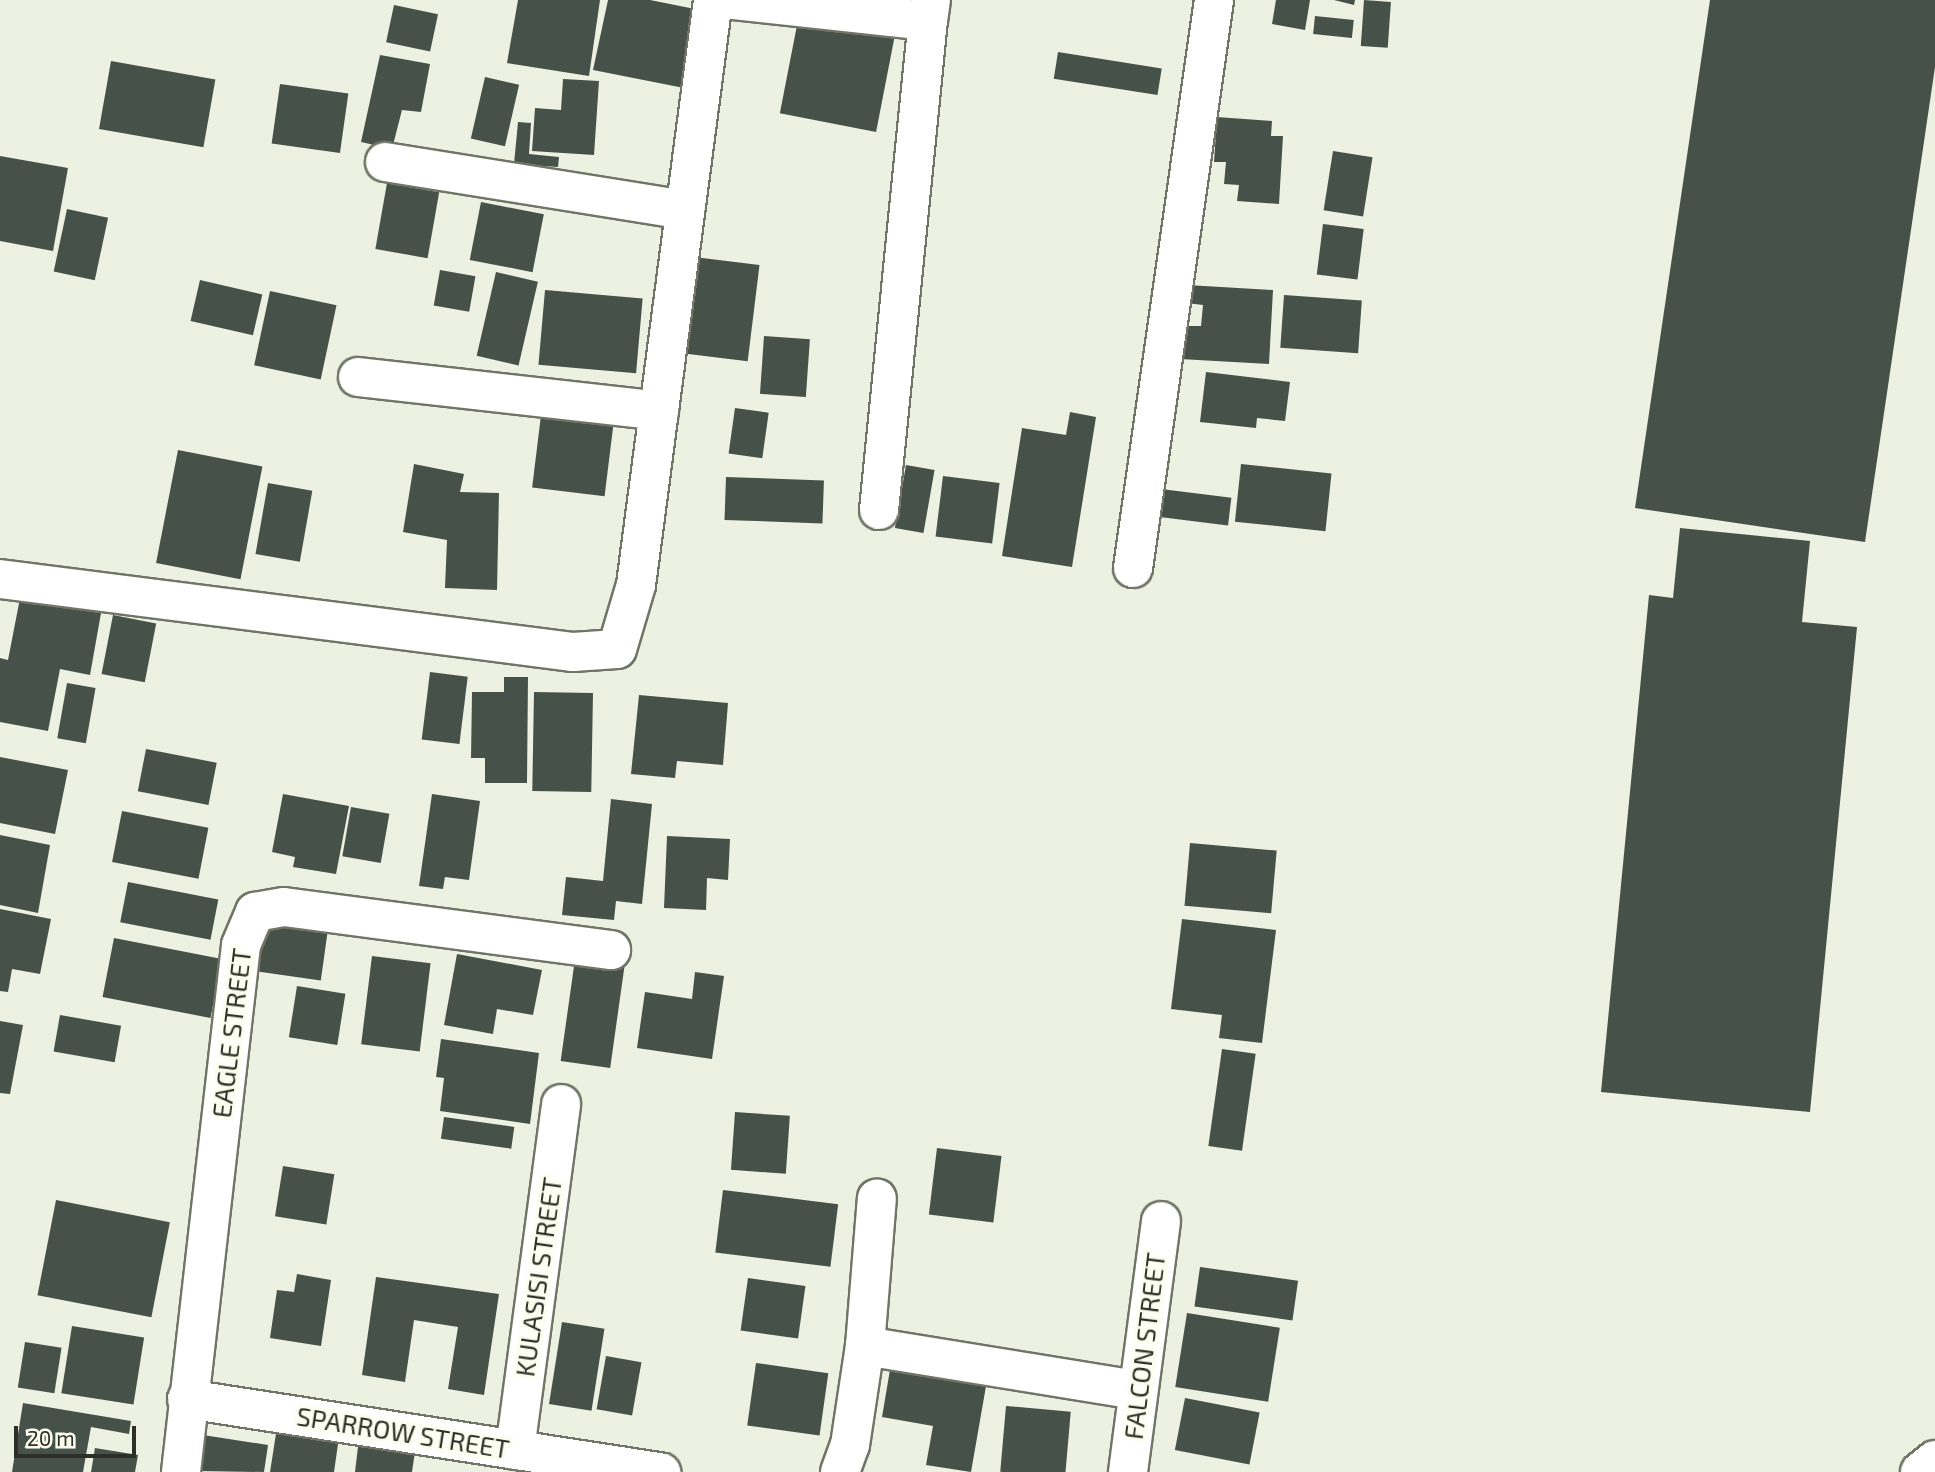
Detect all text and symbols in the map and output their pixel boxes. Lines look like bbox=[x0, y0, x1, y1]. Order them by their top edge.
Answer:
street label: EAGLE STREET bbox=[205, 946, 257, 1120]
street label: KULASISI STREET bbox=[509, 1175, 567, 1379]
street label: FALCON STREET bbox=[1117, 1251, 1171, 1441]
street label: SPARROW STREET bbox=[294, 1400, 512, 1464]
scale bar bbox=[18, 1412, 140, 1456]
text: 20 m bbox=[27, 1425, 75, 1450]

